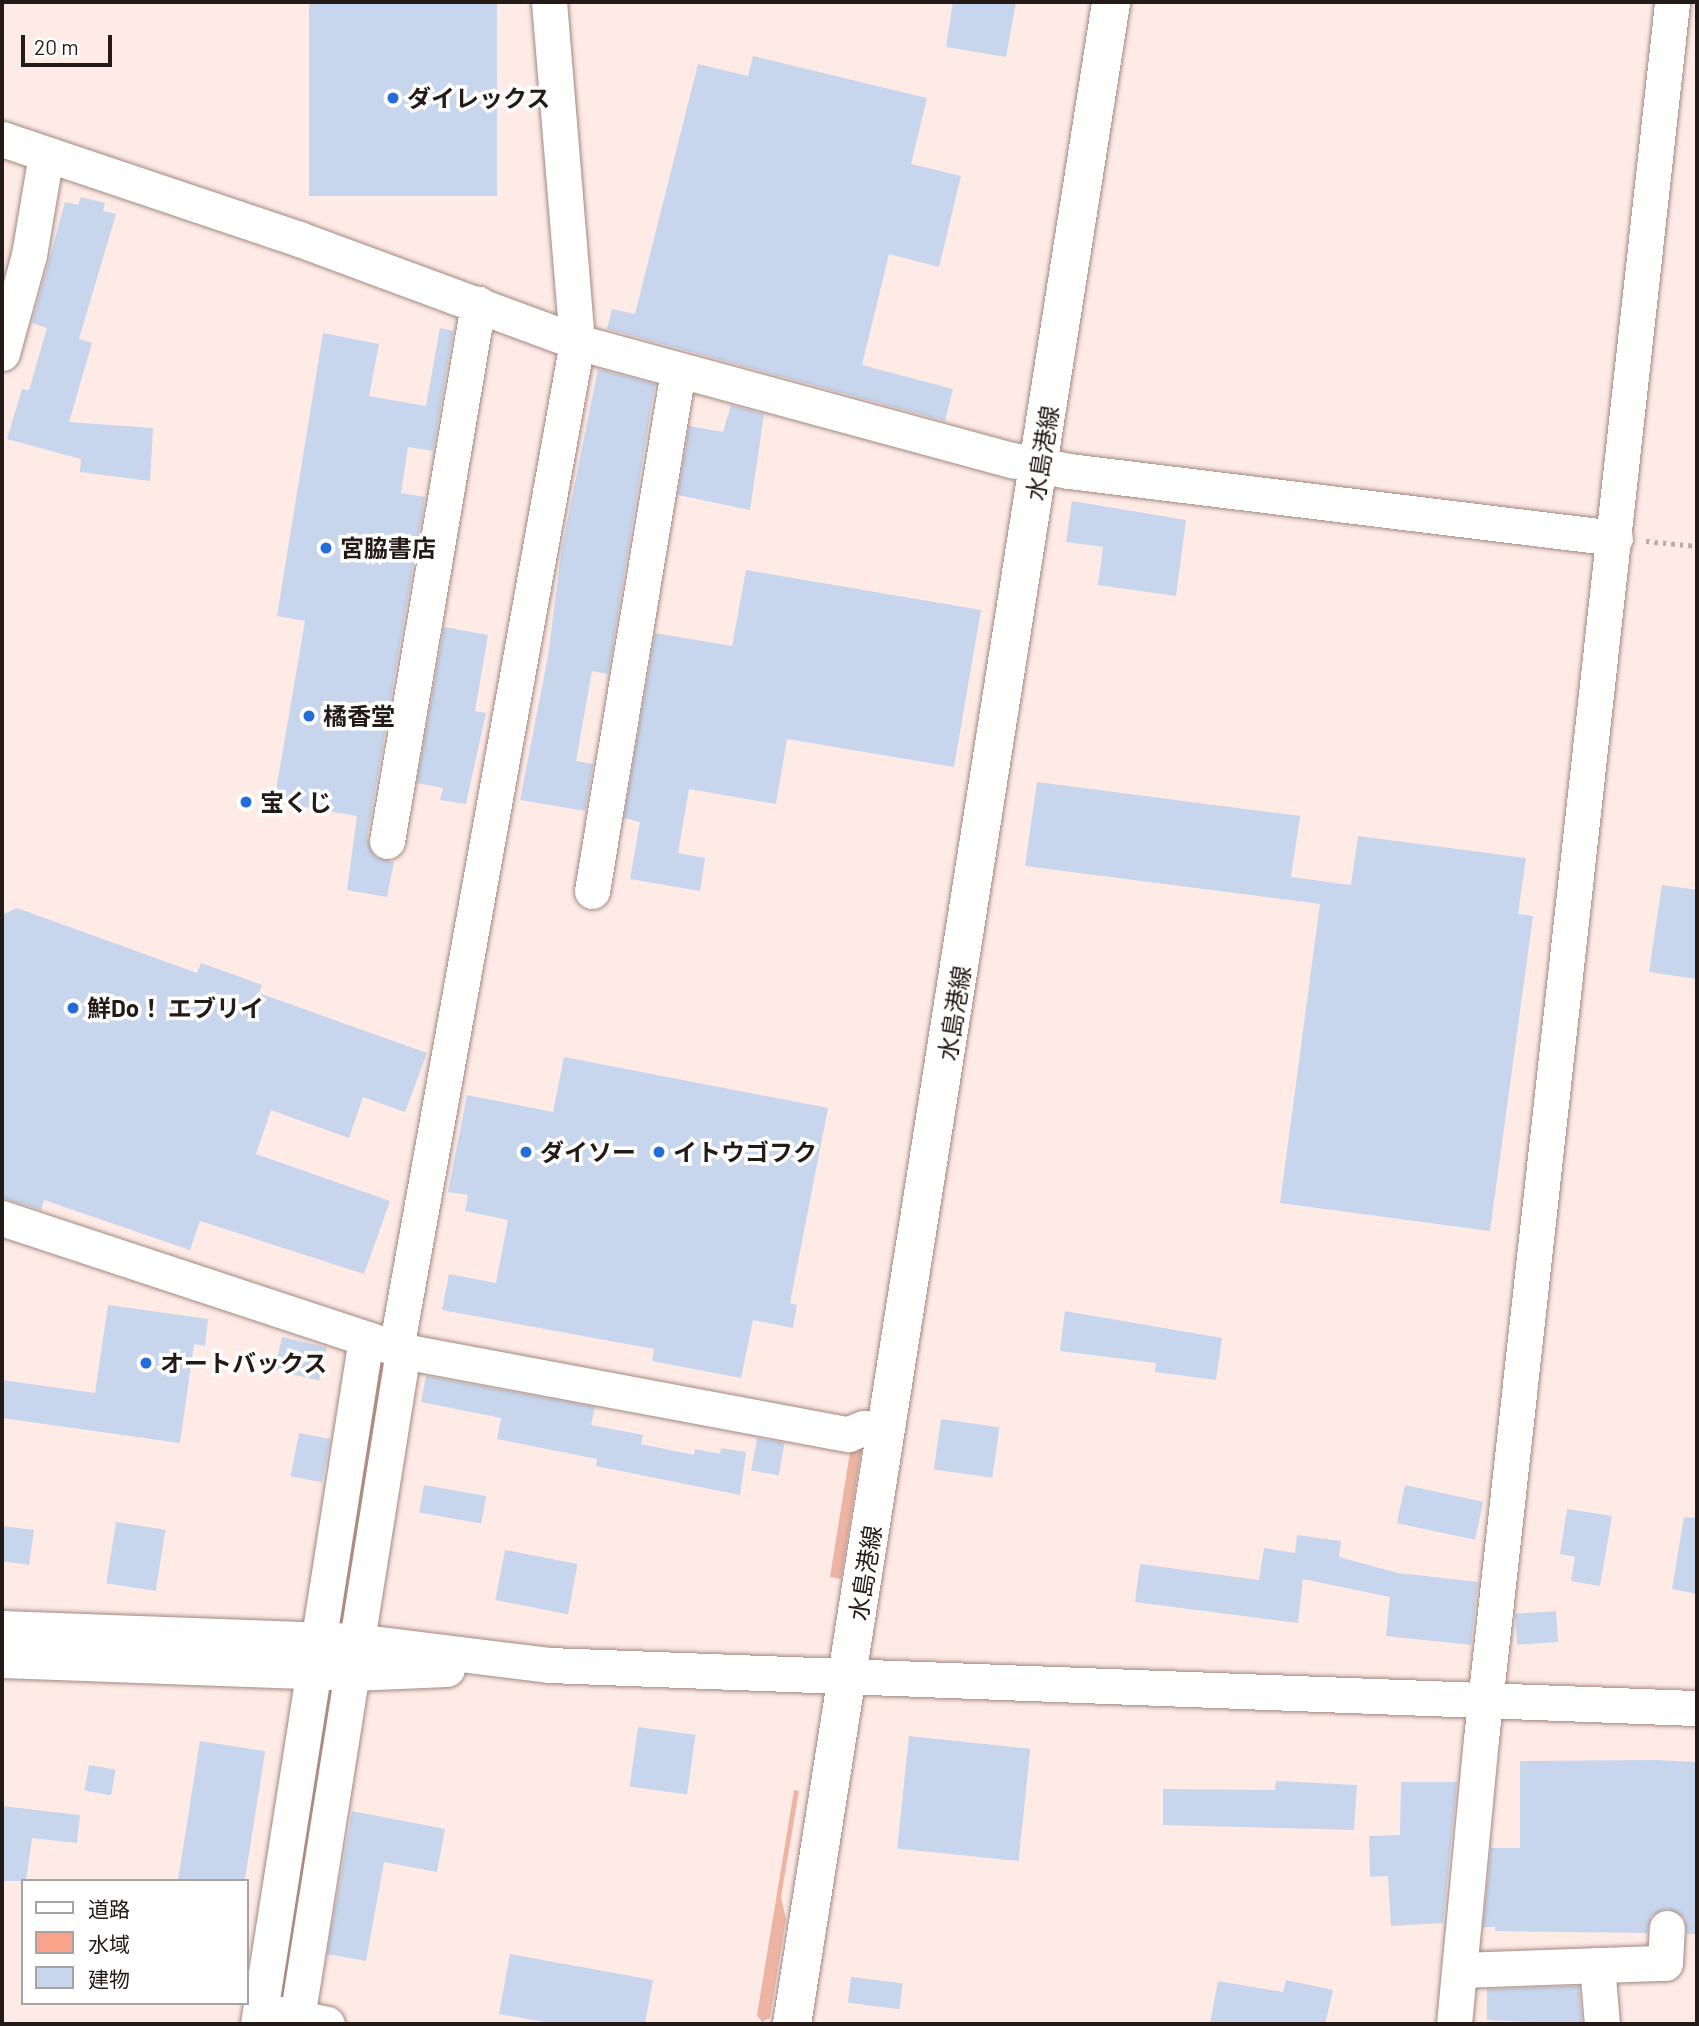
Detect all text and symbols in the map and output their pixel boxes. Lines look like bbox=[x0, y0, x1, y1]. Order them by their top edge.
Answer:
scale bar bbox=[24, 21, 116, 65]
text: 20 m bbox=[34, 34, 79, 59]
place label: ダイレックス bbox=[407, 84, 551, 112]
marker: ダイレックス bbox=[385, 90, 401, 106]
street label: 水島港線 bbox=[1020, 403, 1064, 503]
place label: 宮脇書店 bbox=[340, 534, 436, 562]
marker: 宮脇書店 bbox=[318, 540, 334, 556]
place label: 橘香堂 bbox=[323, 702, 395, 730]
marker: 橘香堂 bbox=[301, 708, 317, 724]
place label: 宝くじ bbox=[260, 788, 332, 816]
marker: 宝くじ bbox=[238, 794, 254, 810]
street label: 水島港線 bbox=[932, 963, 976, 1063]
place label: 鮮Do！ エブリイ bbox=[87, 994, 264, 1022]
marker: 鮮Do！ エブリイ bbox=[65, 1000, 81, 1016]
place label: ダイソー bbox=[540, 1138, 636, 1166]
place label: イトウゴフク bbox=[673, 1138, 817, 1166]
marker: ダイソー bbox=[518, 1144, 534, 1160]
marker: イトウゴフク bbox=[651, 1144, 667, 1160]
place label: オートバックス bbox=[160, 1349, 328, 1377]
marker: オートバックス bbox=[138, 1355, 154, 1371]
street label: 水島港線 bbox=[843, 1523, 887, 1623]
legend bbox=[21, 1879, 248, 2005]
text: 道路 bbox=[88, 1896, 130, 1921]
text: 水域 bbox=[88, 1931, 130, 1956]
text: 建物 bbox=[88, 1966, 130, 1991]

